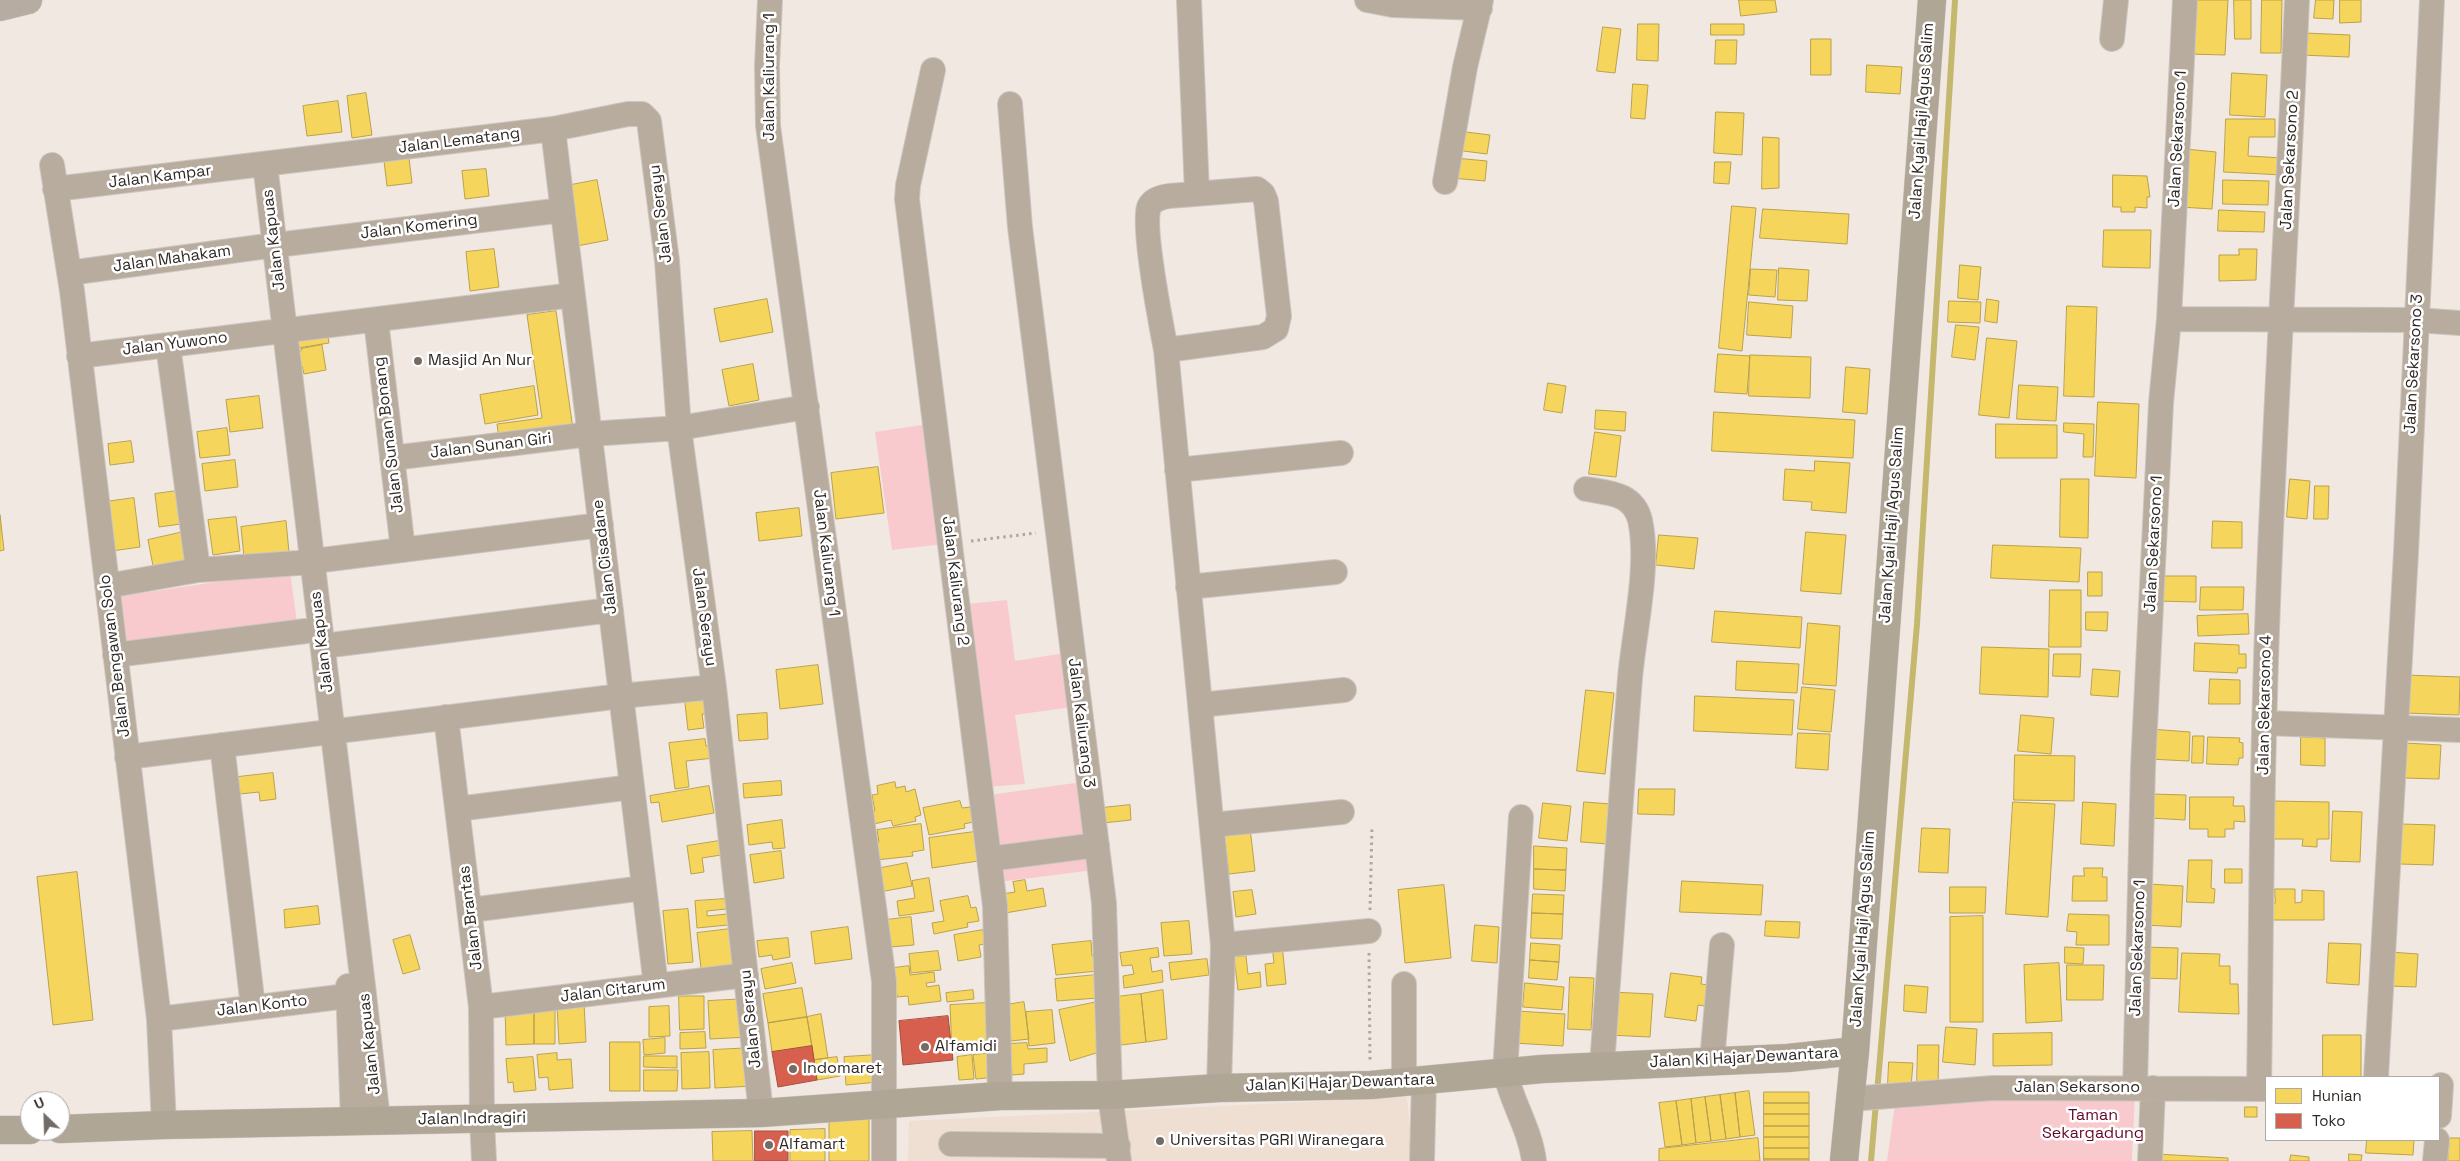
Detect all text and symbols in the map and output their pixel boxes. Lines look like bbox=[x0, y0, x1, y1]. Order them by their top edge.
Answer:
street label: Jalan Kaliurang 1 bbox=[760, 13, 780, 141]
street label: Jalan Kyai Haji Agus Salim bbox=[1906, 22, 1938, 220]
street label: Jalan Sekarsono 1 bbox=[2165, 70, 2191, 208]
street label: Jalan Sekarsono 2 bbox=[2277, 90, 2303, 230]
street label: Jalan Lematang bbox=[397, 124, 521, 158]
street label: Jalan Kampar bbox=[107, 161, 213, 193]
street label: Jalan Serayu bbox=[645, 164, 677, 264]
street label: Jalan Kapuas bbox=[258, 188, 290, 292]
street label: Jalan Komering bbox=[359, 210, 479, 244]
street label: Jalan Mahakam bbox=[112, 241, 232, 277]
street label: Jalan Sekarsono 3 bbox=[2401, 294, 2427, 434]
street label: Jalan Yuwono bbox=[121, 328, 229, 360]
place label: Masjid An Nur bbox=[428, 351, 532, 371]
marker: Masjid An Nur bbox=[412, 355, 424, 367]
street label: Jalan Sunan Bonang bbox=[370, 356, 408, 514]
street label: Jalan Kyai Haji Agus Salim bbox=[1876, 426, 1908, 624]
street label: Jalan Sunan Giri bbox=[429, 429, 553, 463]
street label: Jalan Sekarsono 1 bbox=[2141, 475, 2167, 613]
street label: Jalan Kaliurang 1 bbox=[809, 488, 843, 618]
street label: Jalan Cisadane bbox=[588, 498, 622, 616]
street label: Jalan Kaliurang 2 bbox=[938, 515, 972, 647]
street label: Jalan Serayu bbox=[688, 567, 720, 667]
street label: Jalan Bengawan Solo bbox=[95, 574, 135, 738]
street label: Jalan Kapuas bbox=[306, 590, 338, 694]
street label: Jalan Sekarsono 4 bbox=[2254, 635, 2276, 775]
street label: Jalan Kaliurang 3 bbox=[1064, 657, 1098, 789]
street label: Jalan Kyai Haji Agus Salim bbox=[1847, 830, 1879, 1028]
street label: Jalan Brantas bbox=[455, 865, 487, 971]
street label: Jalan Sekarsono 1 bbox=[2126, 879, 2150, 1017]
street label: Jalan Serayu bbox=[736, 969, 766, 1069]
street label: Jalan Citarum bbox=[559, 975, 667, 1007]
street label: Jalan Konto bbox=[216, 991, 308, 1021]
street label: Jalan Kapuas bbox=[355, 992, 385, 1096]
place label: Alfamidi bbox=[935, 1037, 997, 1057]
marker: Alfamidi bbox=[919, 1041, 931, 1053]
street label: Jalan Ki Hajar Dewantara bbox=[1649, 1043, 1839, 1073]
place label: Indomaret bbox=[803, 1059, 882, 1079]
marker: Indomaret bbox=[787, 1063, 799, 1075]
street label: Jalan Ki Hajar Dewantara bbox=[1245, 1070, 1435, 1096]
legend bbox=[2265, 1076, 2440, 1141]
street label: Jalan Sekarsono bbox=[2014, 1078, 2140, 1098]
text: Hunian bbox=[2312, 1086, 2362, 1105]
north arrow bbox=[20, 1091, 70, 1141]
text: U bbox=[31, 1093, 47, 1113]
park label: Taman Sekargadung bbox=[2042, 1106, 2144, 1144]
street label: Jalan Indragiri bbox=[418, 1108, 526, 1130]
text: Toko bbox=[2312, 1111, 2346, 1130]
place label: Universitas PGRI Wiranegara bbox=[1170, 1131, 1384, 1151]
place label: Alfamart bbox=[779, 1135, 845, 1155]
marker: Universitas PGRI Wiranegara bbox=[1154, 1135, 1166, 1147]
marker: Alfamart bbox=[763, 1139, 775, 1151]

